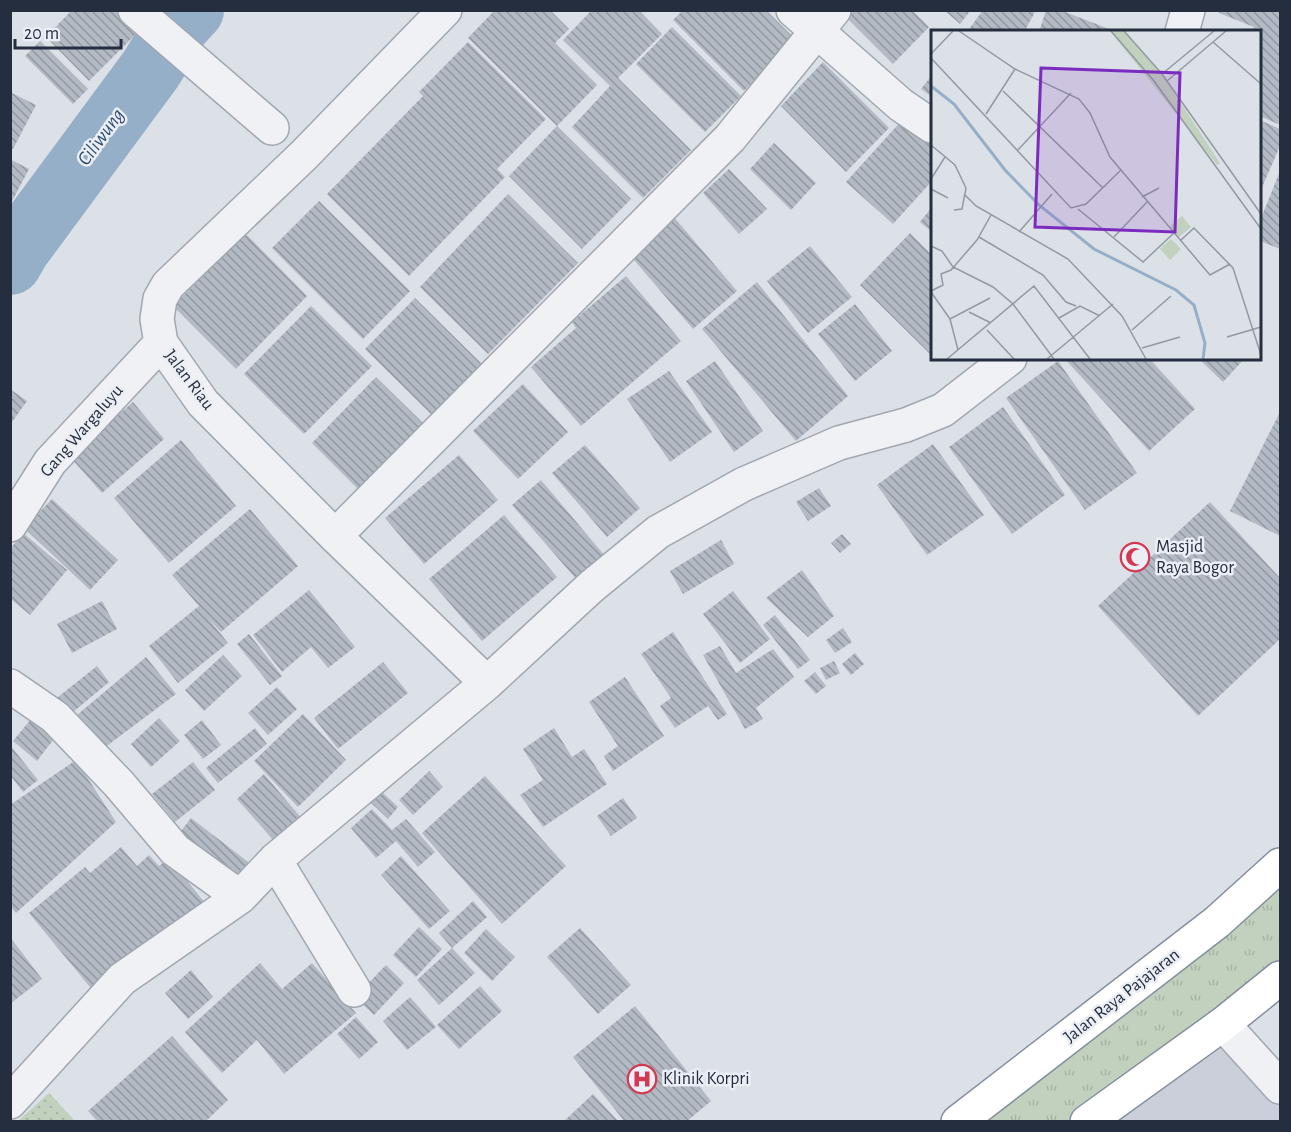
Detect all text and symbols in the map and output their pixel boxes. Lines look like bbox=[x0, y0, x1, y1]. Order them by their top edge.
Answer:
scale bar bbox=[15, 12, 122, 50]
text: 20 m bbox=[24, 25, 59, 43]
inset map bbox=[931, 30, 1261, 360]
water label: Ciliwung bbox=[74, 105, 128, 169]
street label: Jalan Riau bbox=[161, 347, 217, 413]
street label: Gang Wargaluyu bbox=[37, 381, 127, 481]
place label: Masjid Raya Bogor bbox=[1156, 538, 1234, 577]
mosque icon: Masjid Raya Bogor bbox=[1119, 541, 1151, 573]
street label: Jalan Raya Pajajaran bbox=[1061, 945, 1183, 1047]
hospital icon: Klinik Korpri bbox=[626, 1063, 658, 1095]
place label: Klinik Korpri bbox=[663, 1070, 750, 1088]

